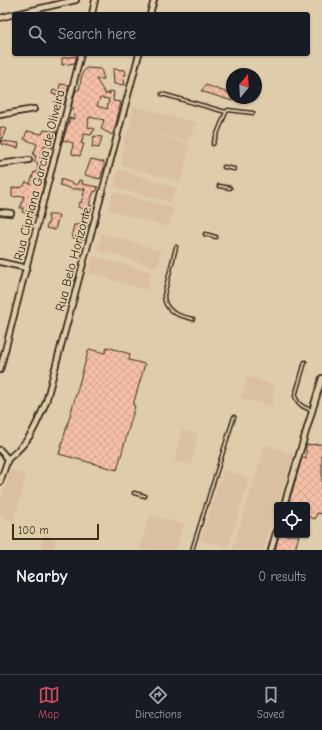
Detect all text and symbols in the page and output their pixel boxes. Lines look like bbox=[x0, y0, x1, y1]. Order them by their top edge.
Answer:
search box bbox=[12, 12, 310, 56]
icon: search bbox=[26, 23, 48, 45]
text: Search here bbox=[58, 25, 136, 43]
north arrow bbox=[226, 68, 262, 104]
street label: Rua Cipriana Garcia de Oliveira bbox=[10, 88, 68, 262]
street label: Rua Belo Horizonte bbox=[52, 205, 94, 313]
map controls bbox=[274, 502, 310, 538]
button: locate bbox=[274, 502, 310, 538]
scale bar bbox=[12, 522, 99, 541]
text: 100 m bbox=[18, 524, 49, 537]
text: Nearby bbox=[16, 567, 67, 586]
text: 0 results bbox=[258, 569, 306, 584]
tab: Map bbox=[38, 684, 60, 721]
tab: Directions bbox=[135, 684, 182, 721]
tab: Saved bbox=[257, 684, 284, 721]

